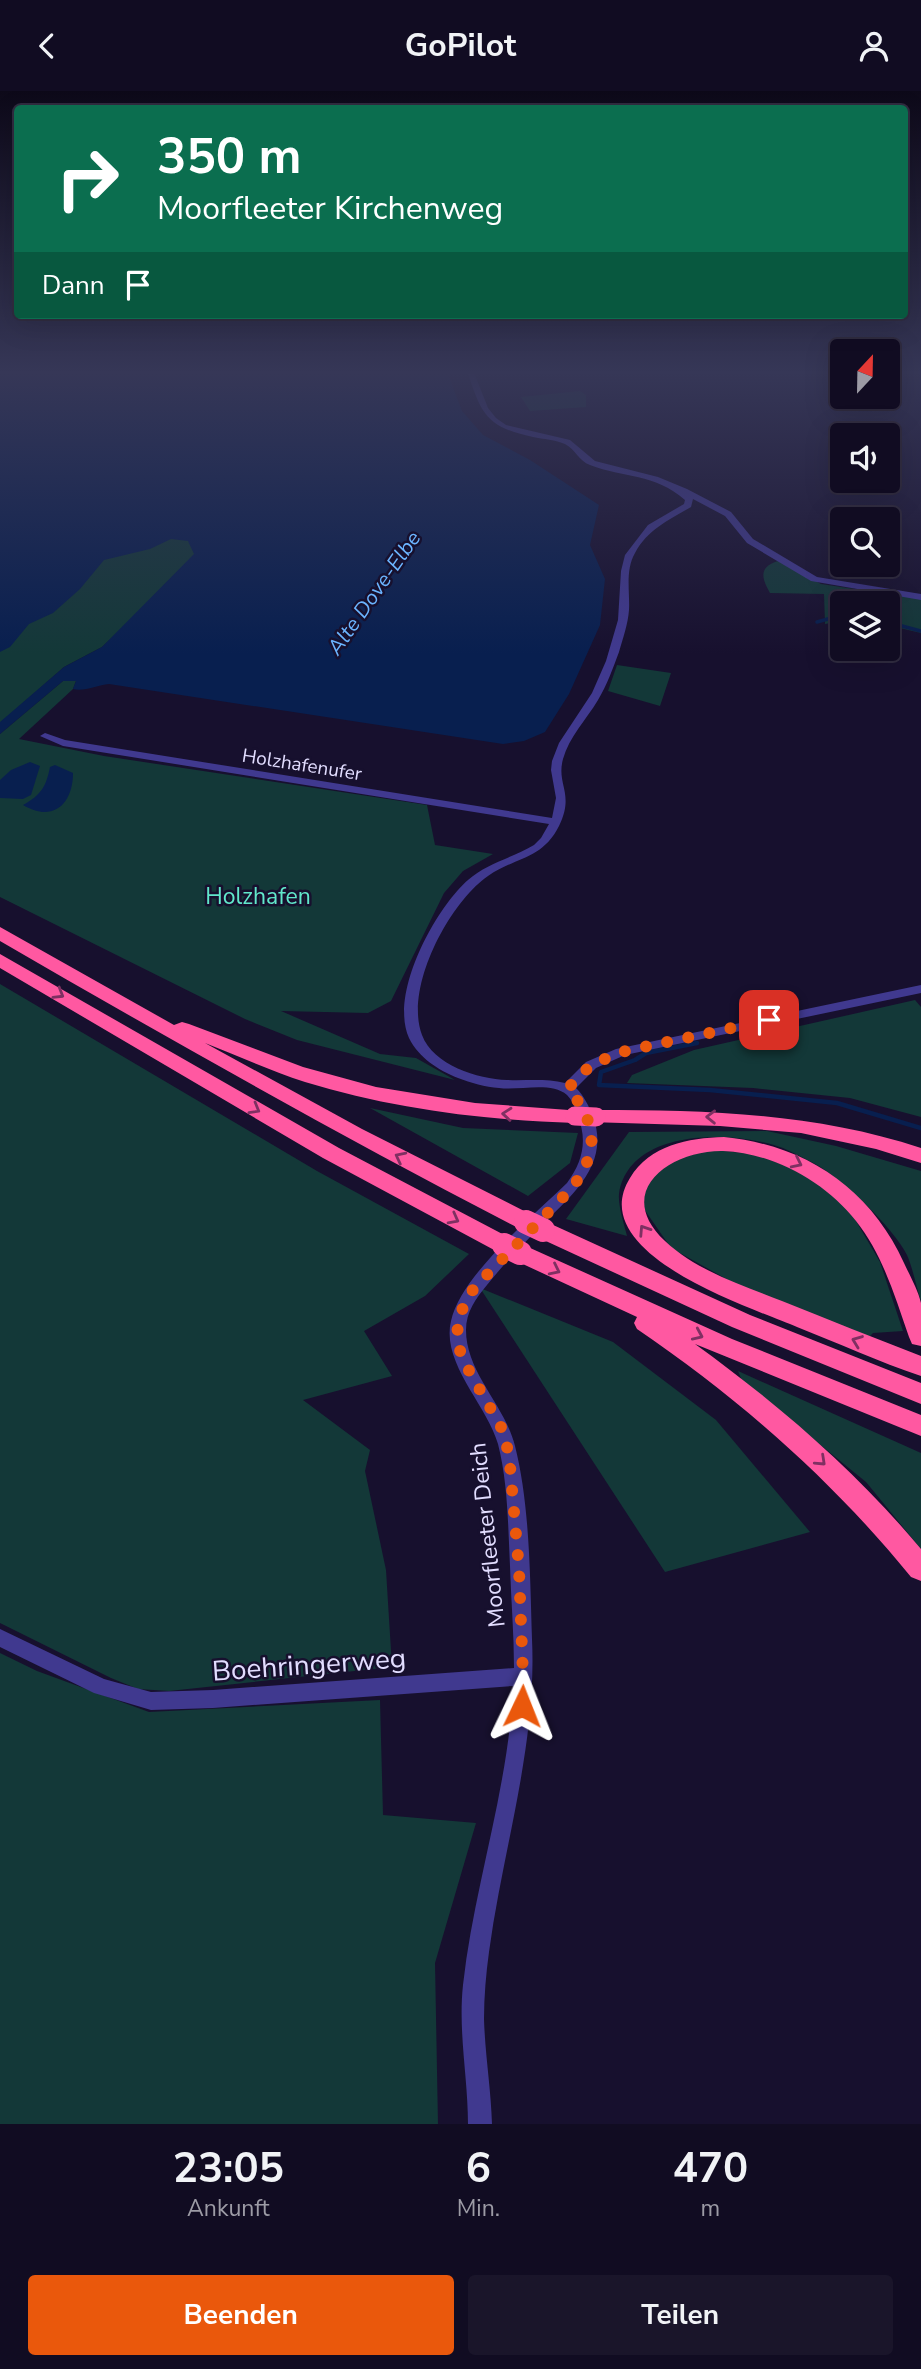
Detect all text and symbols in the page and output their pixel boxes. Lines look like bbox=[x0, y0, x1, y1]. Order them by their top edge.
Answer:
text: GoPilot bbox=[405, 24, 516, 67]
icon: back bbox=[28, 27, 66, 65]
icon: person bbox=[855, 27, 893, 65]
text: 350 m bbox=[157, 123, 301, 190]
icon: right bbox=[42, 133, 133, 224]
text: Moorfleeter Kirchenweg bbox=[157, 187, 503, 230]
icon: arrive bbox=[119, 266, 157, 304]
text: Dann bbox=[42, 268, 105, 303]
north arrow bbox=[830, 339, 900, 409]
map controls bbox=[830, 339, 900, 661]
button: sound bbox=[830, 423, 900, 493]
button: search bbox=[830, 507, 900, 577]
water label: Alte Dove-Elbe bbox=[320, 526, 427, 661]
button: layers bbox=[830, 591, 900, 661]
street label: Holzhafenufer bbox=[240, 743, 364, 787]
park label: Holzhafen bbox=[205, 881, 311, 912]
one-way arrow bbox=[51, 986, 64, 999]
pin bbox=[739, 990, 799, 1050]
icon: arrive bbox=[750, 1001, 788, 1039]
one-way arrow bbox=[248, 1101, 261, 1114]
one-way arrow bbox=[501, 1106, 512, 1121]
one-way arrow bbox=[705, 1110, 716, 1125]
one-way arrow bbox=[395, 1152, 407, 1166]
one-way arrow bbox=[790, 1155, 802, 1169]
one-way arrow bbox=[447, 1211, 459, 1224]
one-way arrow bbox=[639, 1225, 652, 1238]
one-way arrow bbox=[548, 1262, 560, 1276]
one-way arrow bbox=[691, 1327, 703, 1341]
one-way arrow bbox=[852, 1336, 864, 1350]
street label: Moorfleeter Deich bbox=[462, 1441, 513, 1629]
one-way arrow bbox=[812, 1452, 825, 1465]
street label: Boehringerweg bbox=[211, 1639, 407, 1691]
position arrow bbox=[485, 1669, 559, 1743]
text: 23:05 bbox=[173, 2140, 284, 2197]
text: 6 bbox=[466, 2140, 491, 2197]
text: 470 bbox=[673, 2140, 748, 2197]
text: Ankunft bbox=[187, 2193, 270, 2224]
text: Min. bbox=[457, 2193, 500, 2224]
text: m bbox=[701, 2193, 720, 2224]
button: Beenden bbox=[28, 2275, 454, 2355]
button: Teilen bbox=[468, 2275, 893, 2355]

